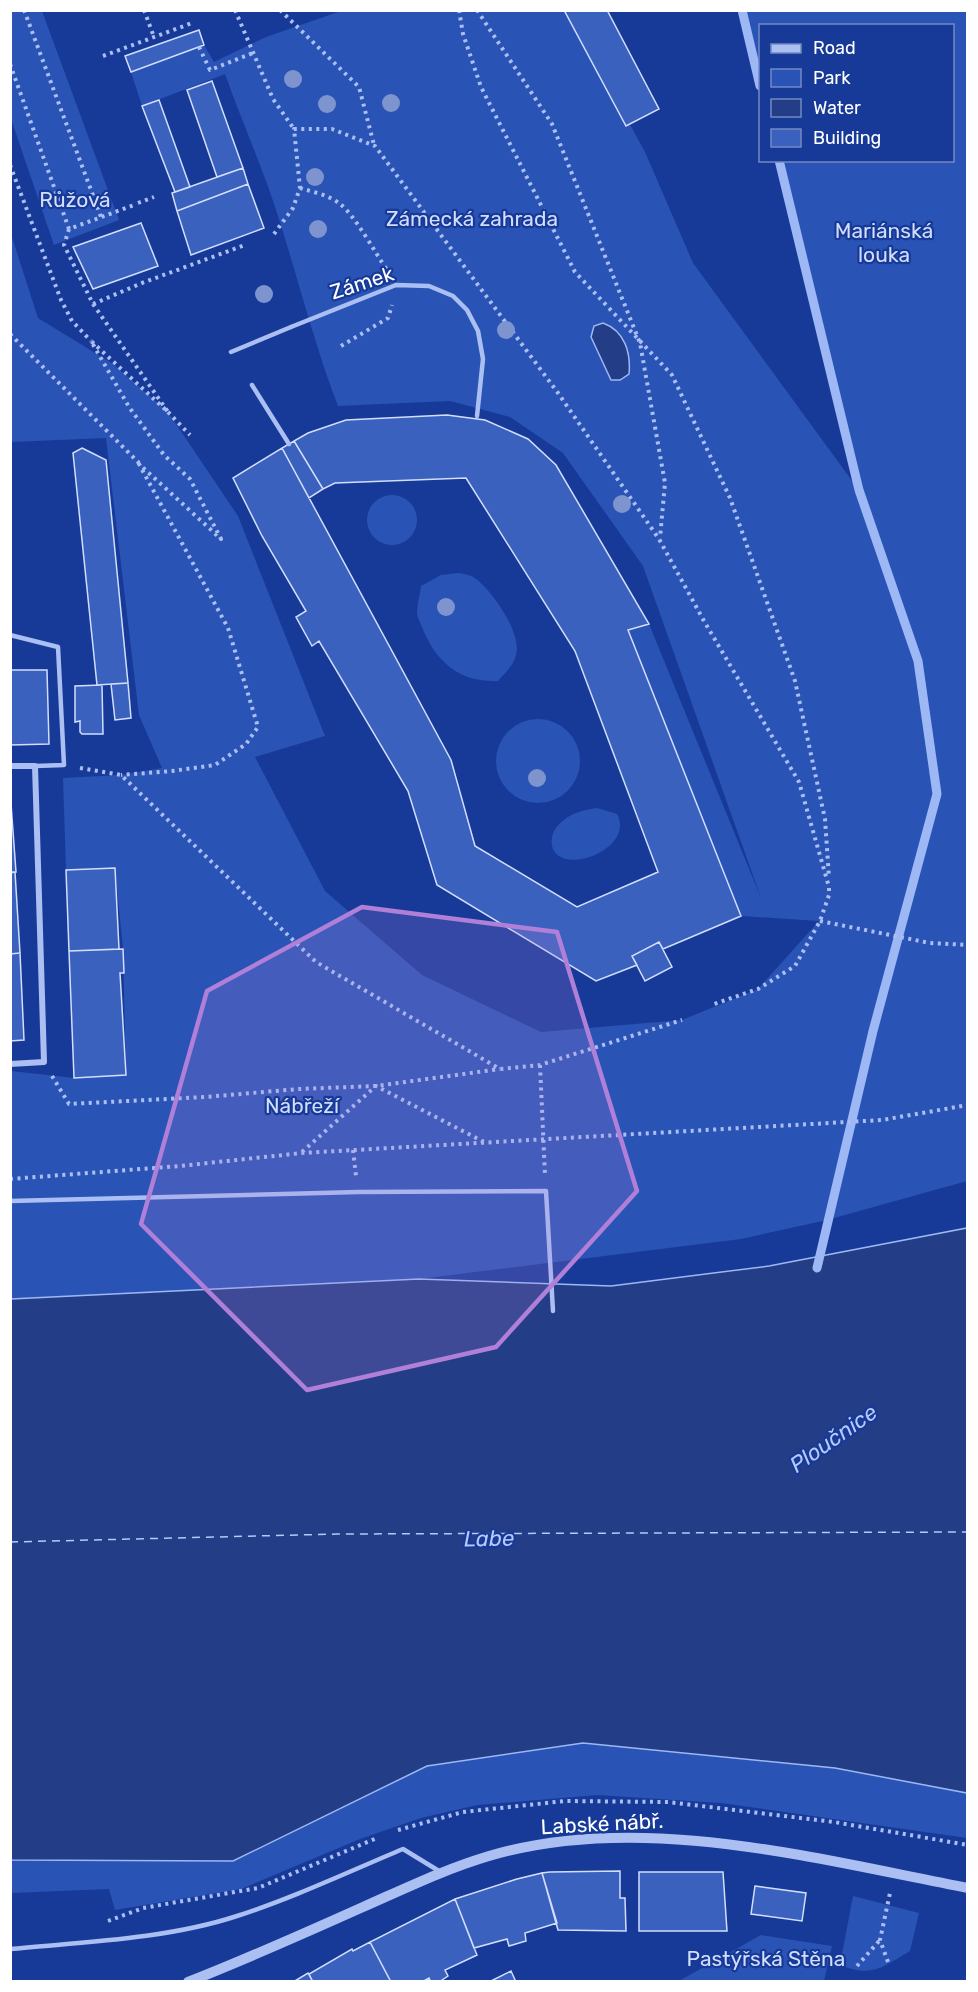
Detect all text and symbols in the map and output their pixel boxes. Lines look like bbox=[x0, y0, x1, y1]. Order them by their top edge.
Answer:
legend bbox=[759, 24, 954, 162]
text: Road bbox=[813, 37, 856, 59]
text: Park bbox=[813, 67, 851, 89]
text: Water bbox=[813, 97, 861, 119]
text: Building bbox=[813, 127, 881, 149]
park label: Růžová bbox=[39, 187, 111, 212]
park label: Zámecká zahrada bbox=[386, 206, 558, 231]
park label: Mariánská louka bbox=[835, 218, 933, 267]
street label: Zámek bbox=[327, 260, 397, 305]
park label: Nábřeží bbox=[265, 1093, 340, 1118]
water label: Ploučnice bbox=[784, 1399, 882, 1478]
water label: Labe bbox=[464, 1525, 514, 1552]
street label: Labské nábř. bbox=[540, 1808, 664, 1839]
park label: Pastýřská Stěna bbox=[687, 1946, 845, 1971]

